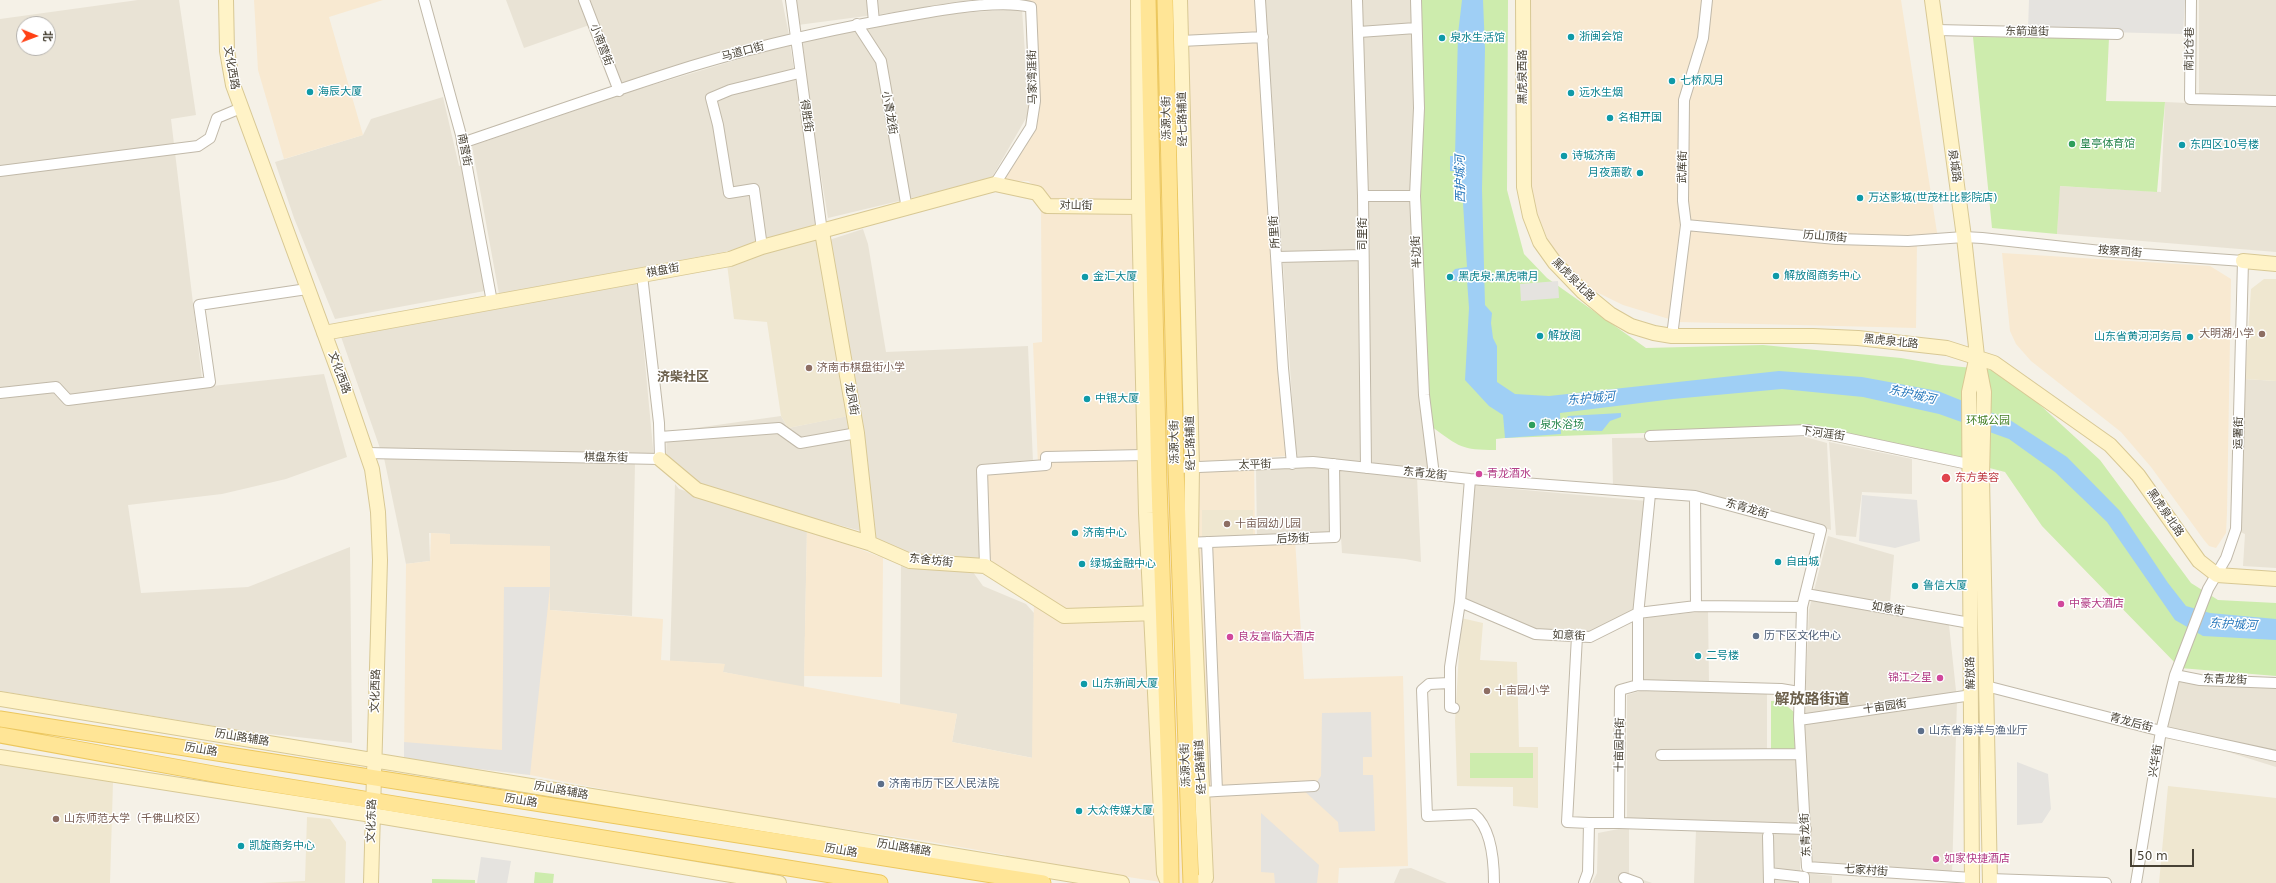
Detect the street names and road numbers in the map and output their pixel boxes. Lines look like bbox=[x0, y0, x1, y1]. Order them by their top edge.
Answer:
street label: 小南营街 bbox=[587, 22, 615, 68]
street label: 东箭道街 bbox=[2005, 25, 2049, 39]
street label: 南北仓巷 bbox=[2183, 27, 2197, 71]
street label: 马道口街 bbox=[720, 40, 766, 64]
street label: 文化西路 bbox=[221, 45, 241, 91]
street label: 马家湾涯街 bbox=[1026, 49, 1040, 105]
street label: 黑虎泉西路 bbox=[1516, 50, 1530, 104]
street label: 小青龙街 bbox=[879, 90, 899, 136]
street label: 经七路辅道 bbox=[1176, 91, 1190, 147]
street label: 泺源大街 bbox=[1160, 96, 1174, 140]
street label: 得胜街 bbox=[797, 99, 815, 133]
street label: 南营街 bbox=[454, 133, 474, 167]
street label: 泉城路 bbox=[1945, 149, 1963, 183]
street label: 武库街 bbox=[1676, 150, 1690, 184]
street label: 对山街 bbox=[1059, 199, 1093, 213]
street label: 所里街 bbox=[1267, 215, 1283, 249]
street label: 司里街 bbox=[1356, 218, 1370, 250]
street label: 历山顶街 bbox=[1803, 229, 1847, 245]
street label: 半边街 bbox=[1410, 235, 1424, 269]
street label: 按察司街 bbox=[2098, 244, 2142, 260]
street label: 黑虎泉北路 bbox=[1549, 256, 1597, 304]
street label: 棋盘街 bbox=[646, 262, 680, 280]
street label: 黑虎泉北路 bbox=[1863, 333, 1919, 351]
street label: 文化西路 bbox=[325, 350, 353, 396]
street label: 龙凤街 bbox=[842, 382, 860, 416]
street label: 经七路辅道 bbox=[1184, 415, 1198, 471]
street label: 运署街 bbox=[2232, 416, 2246, 450]
street label: 泺源大街 bbox=[1168, 420, 1182, 464]
street label: 下河涯街 bbox=[1800, 424, 1846, 444]
street label: 棋盘东街 bbox=[584, 451, 628, 465]
street label: 太平街 bbox=[1238, 458, 1272, 472]
street label: 东青龙街 bbox=[1402, 465, 1448, 483]
street label: 黑虎泉北路 bbox=[2144, 487, 2186, 539]
street label: 东青龙街 bbox=[1724, 497, 1770, 521]
street label: 后场街 bbox=[1276, 532, 1310, 546]
street label: 东舍坊街 bbox=[908, 552, 954, 570]
street label: 如意街 bbox=[1871, 600, 1905, 618]
street label: 如意街 bbox=[1552, 629, 1586, 643]
street label: 解放路 bbox=[1964, 656, 1978, 690]
street label: 文化西路 bbox=[369, 669, 383, 713]
street label: 东青龙街 bbox=[2203, 673, 2247, 687]
street label: 十亩园街 bbox=[1862, 697, 1908, 717]
street label: 青龙后街 bbox=[2108, 711, 2154, 735]
street label: 十亩园中街 bbox=[1613, 717, 1627, 773]
street label: 历山路辅路 bbox=[214, 727, 270, 749]
street label: 经七路辅道 bbox=[1193, 739, 1209, 795]
street label: 历山路 bbox=[184, 741, 218, 759]
street label: 泺源大街 bbox=[1179, 743, 1193, 787]
street label: 兴华街 bbox=[2147, 744, 2165, 778]
street label: 历山路辅路 bbox=[533, 780, 589, 802]
street label: 历山路 bbox=[504, 792, 538, 810]
street label: 文化东路 bbox=[365, 799, 379, 843]
street label: 东青龙街 bbox=[1798, 813, 1814, 857]
street label: 历山路辅路 bbox=[876, 837, 932, 859]
street label: 历山路 bbox=[824, 842, 858, 860]
street label: 七家村街 bbox=[1844, 863, 1888, 879]

